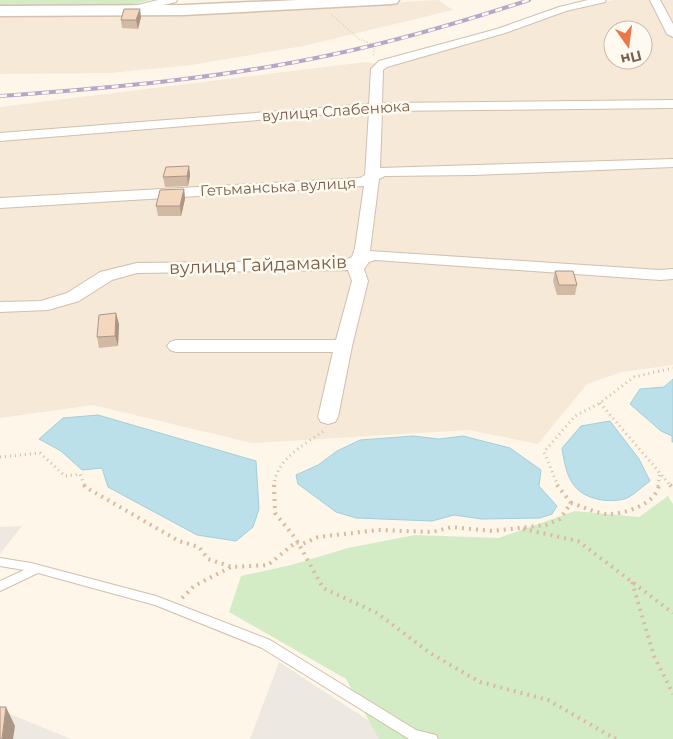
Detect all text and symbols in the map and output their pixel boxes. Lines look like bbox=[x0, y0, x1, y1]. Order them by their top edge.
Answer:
north arrow bbox=[603, 20, 653, 70]
text: Пн bbox=[619, 46, 644, 69]
street label: вулиця Слабенюка bbox=[261, 96, 411, 125]
street label: Гетьманська вулиця bbox=[199, 173, 357, 200]
street label: вулиця Гайдамаків bbox=[169, 251, 347, 279]

